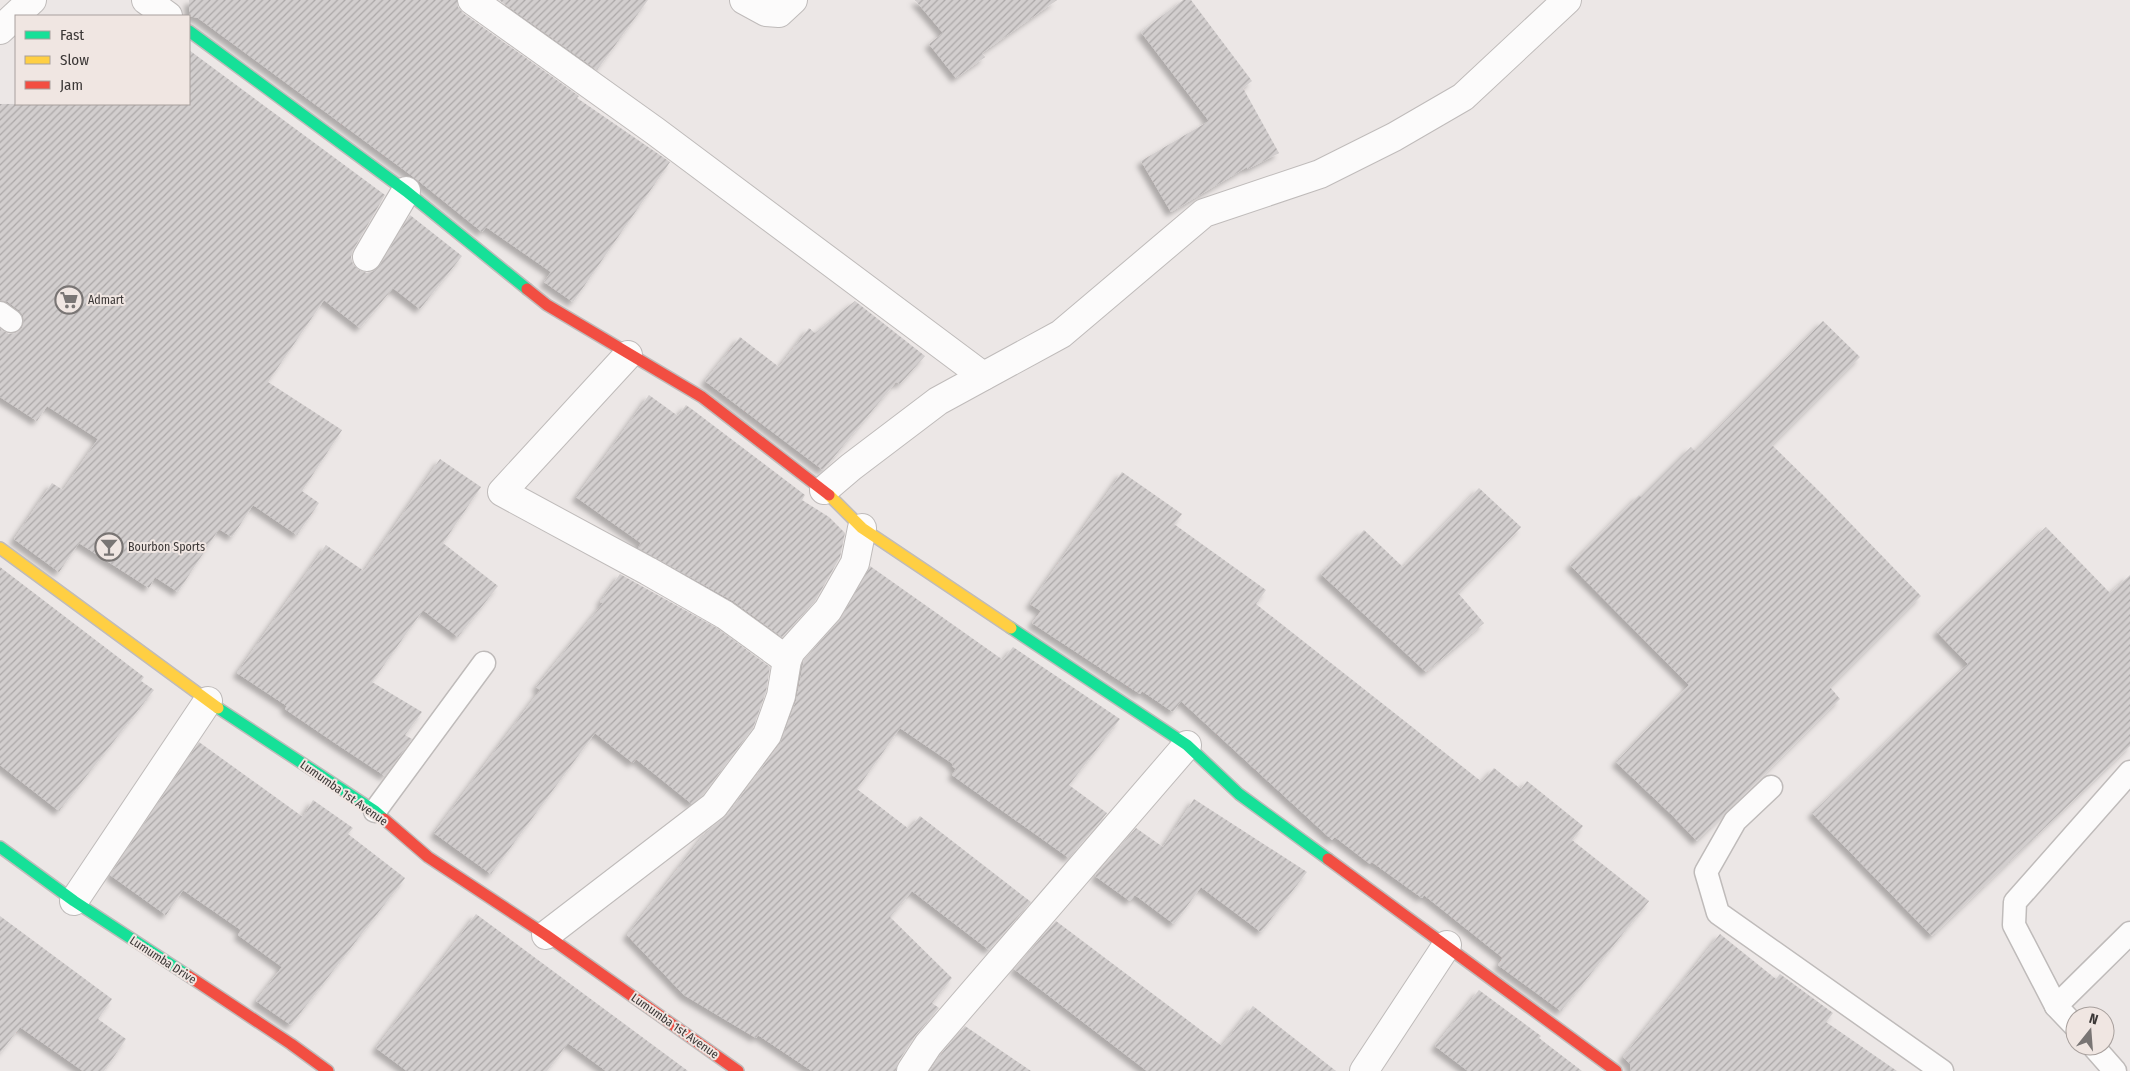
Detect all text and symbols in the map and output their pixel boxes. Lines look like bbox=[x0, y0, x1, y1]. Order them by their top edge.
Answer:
legend bbox=[15, 15, 190, 105]
text: Fast bbox=[60, 26, 84, 44]
text: Slow bbox=[60, 51, 89, 69]
text: Jam bbox=[60, 76, 83, 94]
supermarket icon: Admart bbox=[54, 285, 84, 315]
place label: Admart bbox=[88, 293, 124, 307]
bar icon: Bourbon Sports bbox=[94, 532, 124, 562]
place label: Bourbon Sports bbox=[128, 540, 205, 554]
street label: Lumumba 1st Avenue bbox=[297, 758, 391, 829]
street label: Lumumba Drive bbox=[127, 933, 199, 987]
street label: Lumumba 1st Avenue bbox=[628, 991, 722, 1062]
north arrow bbox=[2065, 1006, 2115, 1056]
text: N bbox=[2087, 1010, 2100, 1028]

